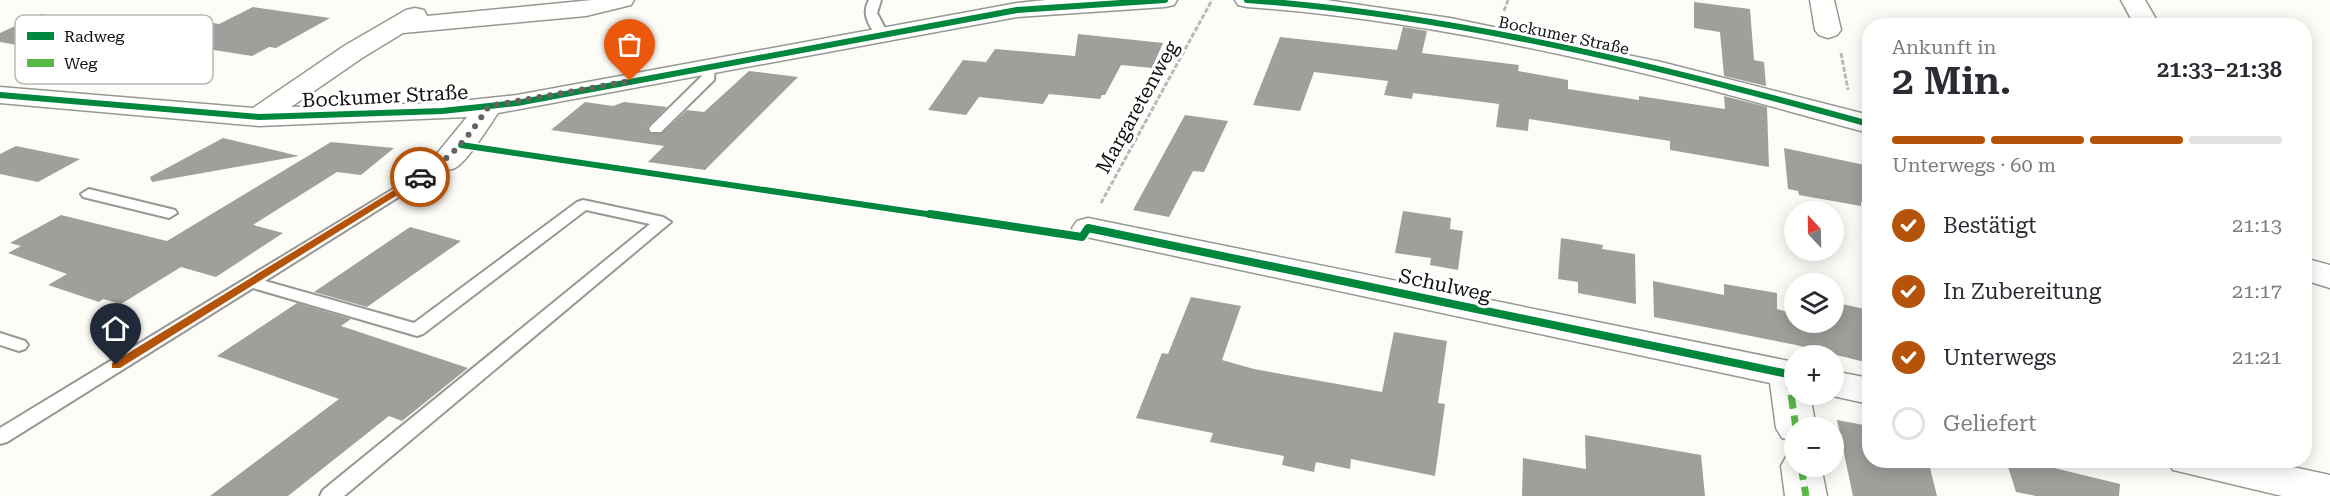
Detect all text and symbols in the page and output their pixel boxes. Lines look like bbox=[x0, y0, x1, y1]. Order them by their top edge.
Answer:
street label: Bockumer Straße bbox=[1497, 12, 1631, 59]
legend bbox=[15, 15, 213, 84]
pin bbox=[604, 19, 655, 81]
text: Radweg bbox=[64, 27, 125, 46]
icon: bag bbox=[613, 28, 646, 61]
text: Ankunft in bbox=[1892, 35, 1996, 59]
street label: Margaretenweg bbox=[1091, 36, 1184, 177]
text: Weg bbox=[64, 54, 98, 73]
text: 21:33–21:38 bbox=[2157, 57, 2282, 82]
text: 2 Min. bbox=[1892, 58, 2011, 104]
street label: Bockumer Straße bbox=[301, 80, 469, 112]
courier bbox=[390, 147, 450, 207]
text: Unterwegs · 60 m bbox=[1892, 153, 2056, 177]
icon: car bbox=[404, 161, 437, 194]
north arrow bbox=[1784, 201, 1844, 261]
map controls bbox=[1784, 201, 1844, 477]
icon: check bbox=[1892, 209, 1925, 242]
text: Bestätigt bbox=[1943, 213, 2036, 238]
text: 21:13 bbox=[2232, 213, 2282, 237]
street label: Schulweg bbox=[1397, 264, 1494, 307]
button: layers bbox=[1784, 273, 1844, 333]
icon: check bbox=[1892, 275, 1925, 308]
text: In Zubereitung bbox=[1943, 279, 2101, 304]
text: 21:17 bbox=[2232, 279, 2282, 303]
pin bbox=[90, 303, 141, 365]
icon: home bbox=[99, 312, 132, 345]
icon: check bbox=[1892, 341, 1925, 374]
button: + bbox=[1784, 345, 1844, 405]
text: Unterwegs bbox=[1943, 345, 2057, 370]
text: 21:21 bbox=[2232, 345, 2282, 369]
text: Geliefert bbox=[1943, 411, 2036, 436]
button: − bbox=[1784, 417, 1844, 477]

